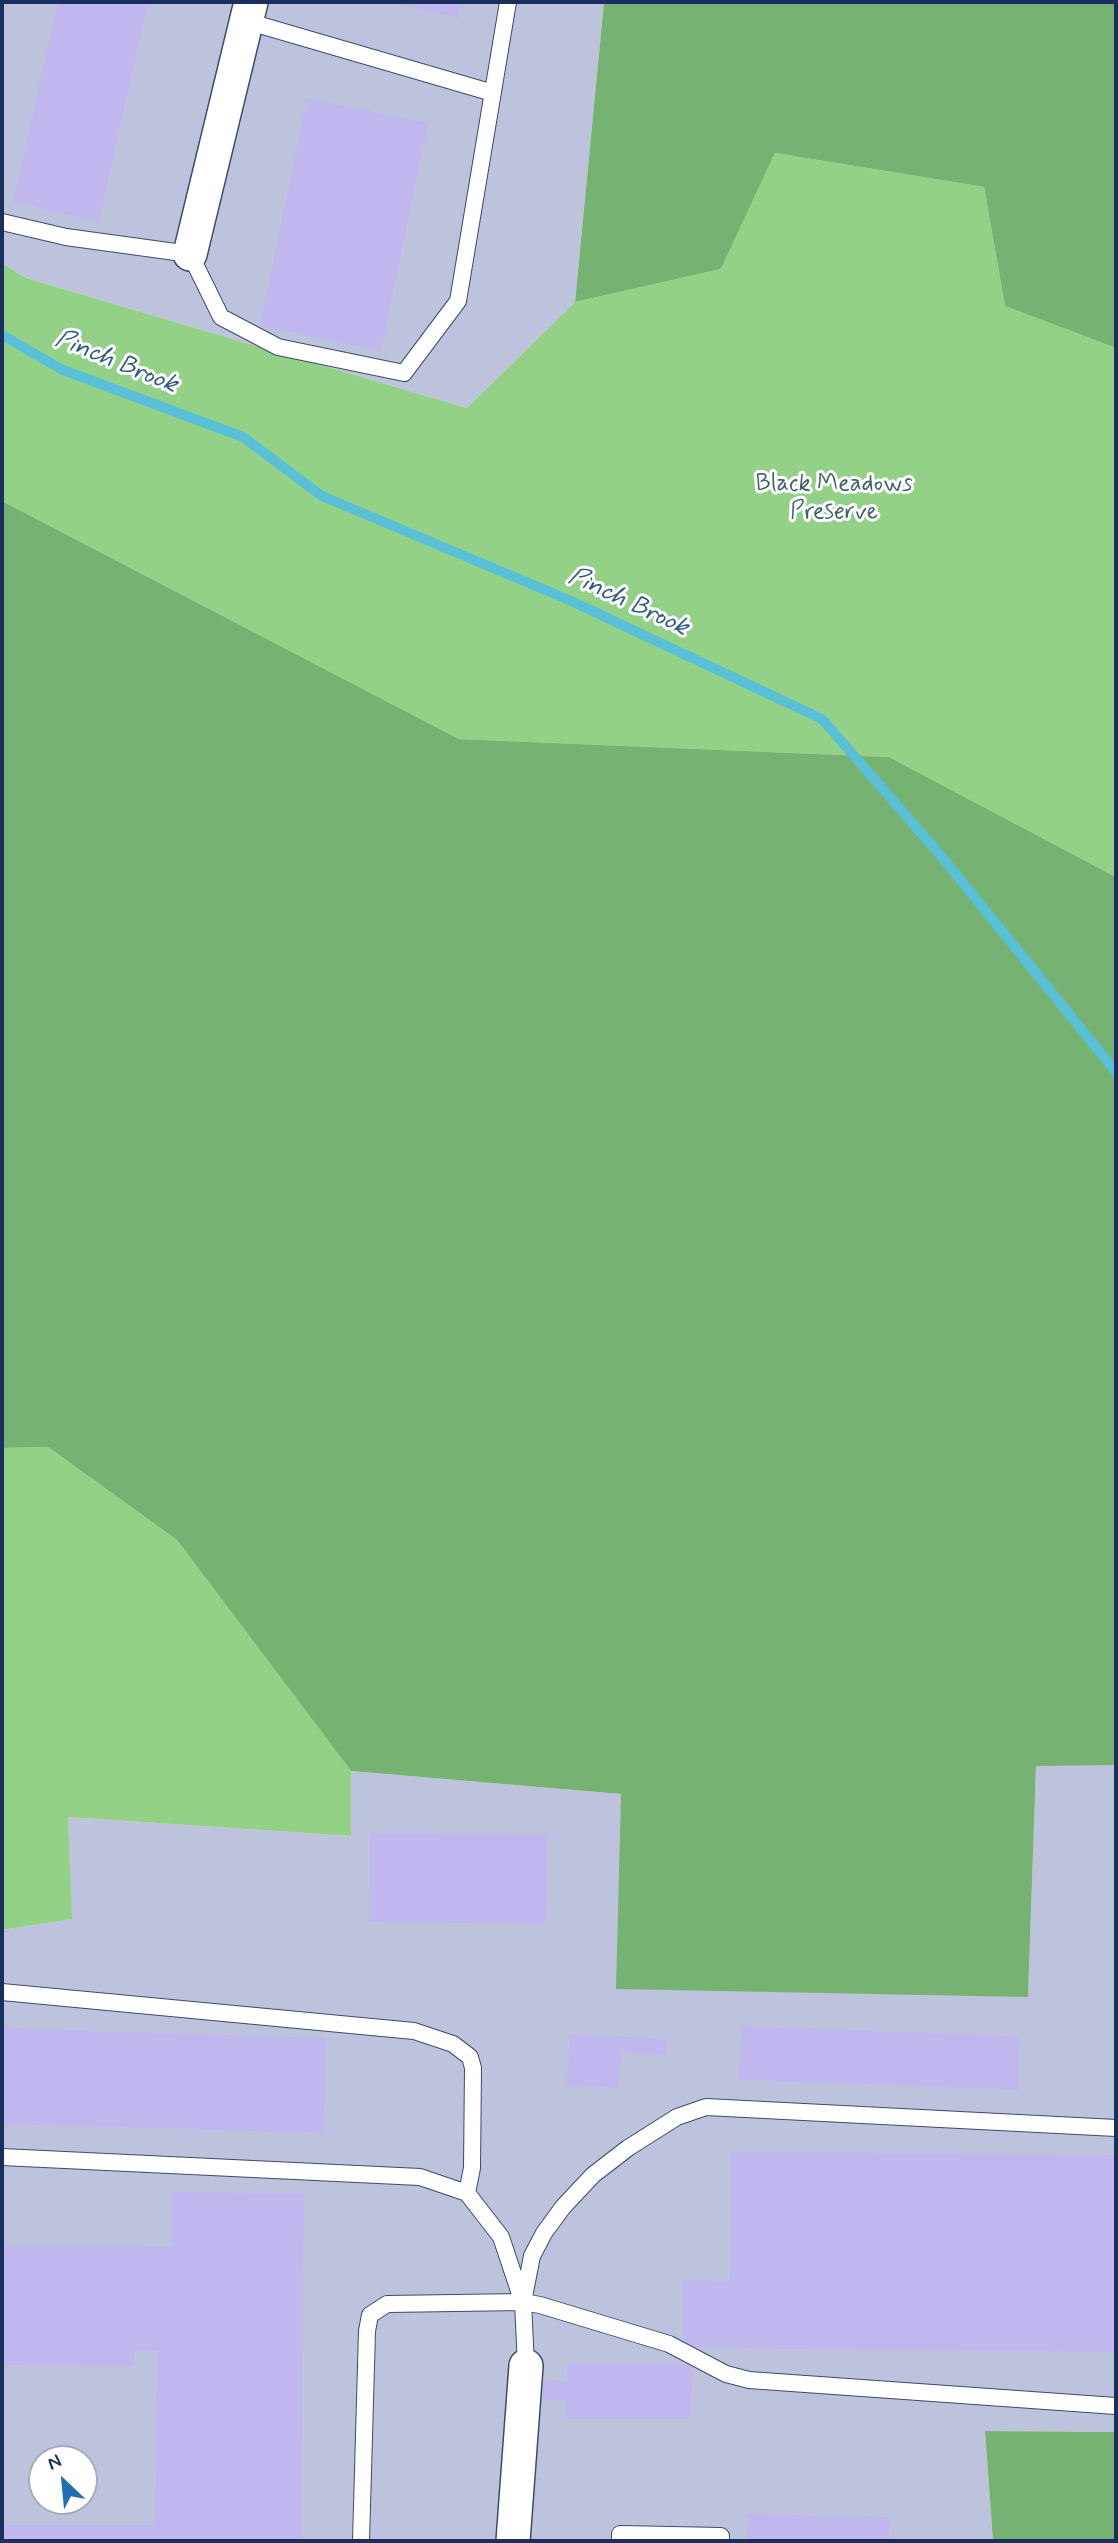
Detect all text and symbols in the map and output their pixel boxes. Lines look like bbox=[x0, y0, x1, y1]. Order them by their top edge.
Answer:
water label: Pinch Brook bbox=[50, 324, 182, 402]
park label: Black Meadows Preserve bbox=[756, 471, 912, 527]
water label: Pinch Brook bbox=[563, 562, 693, 644]
north arrow bbox=[28, 2445, 98, 2515]
text: N bbox=[43, 2448, 66, 2476]

